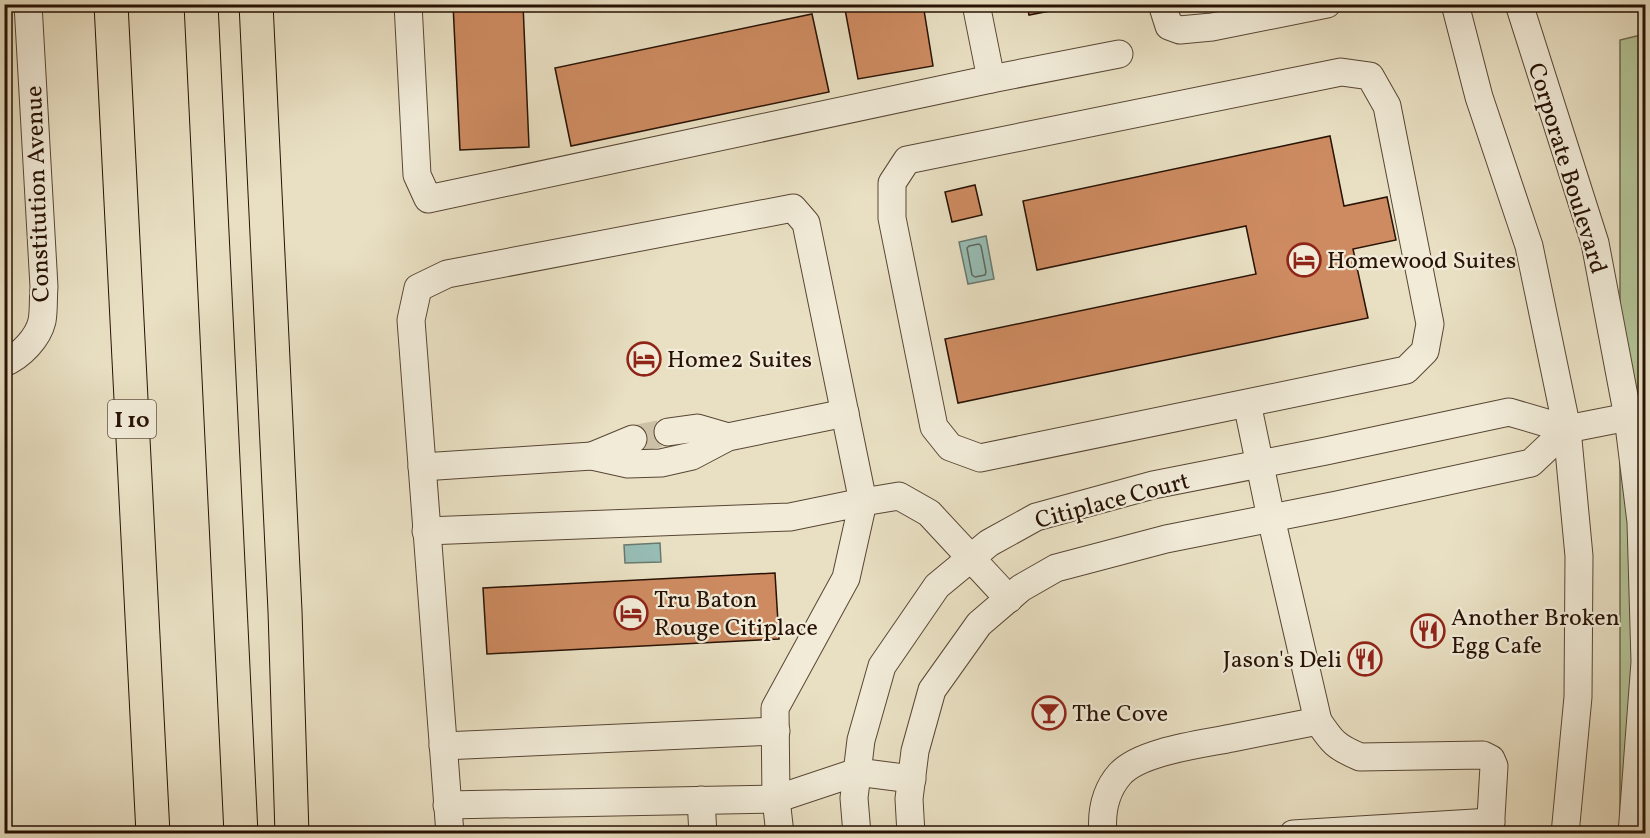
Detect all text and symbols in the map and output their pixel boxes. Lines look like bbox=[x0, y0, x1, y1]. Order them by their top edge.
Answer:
street label: Corporate Boulevard bbox=[1518, 59, 1614, 278]
street label: Constitution Avenue bbox=[18, 85, 60, 303]
hotel icon: Homewood Suites bbox=[1286, 242, 1322, 278]
place label: Homewood Suites bbox=[1327, 245, 1516, 279]
hotel icon: Home2 Suites bbox=[626, 341, 662, 377]
place label: Home2 Suites bbox=[667, 344, 812, 378]
road number: I 10 bbox=[108, 400, 156, 438]
street label: Citiplace Court bbox=[1032, 465, 1193, 539]
place label: Tru Baton Rouge Citiplace bbox=[654, 584, 818, 646]
hotel icon: Tru Baton Rouge Citiplace bbox=[613, 595, 649, 631]
place label: Another Broken Egg Cafe bbox=[1451, 602, 1620, 664]
restaurant icon: Another Broken Egg Cafe bbox=[1410, 613, 1446, 649]
restaurant icon: Jason's Deli bbox=[1347, 641, 1383, 677]
place label: Jason's Deli bbox=[1223, 644, 1342, 678]
bar icon: The Cove bbox=[1031, 695, 1067, 731]
place label: The Cove bbox=[1072, 698, 1168, 732]

